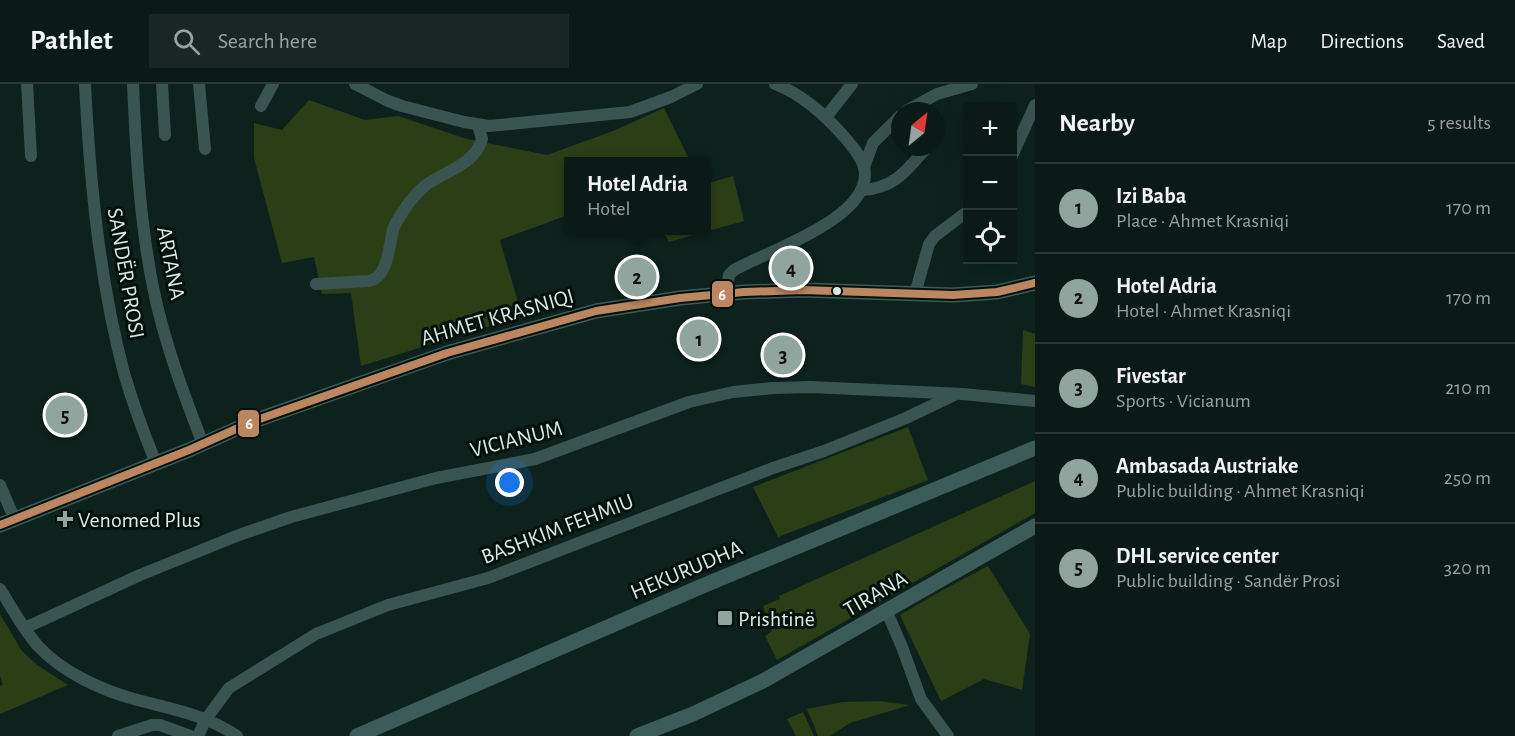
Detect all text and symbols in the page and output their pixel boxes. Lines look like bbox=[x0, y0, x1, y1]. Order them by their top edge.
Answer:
search box bbox=[149, 14, 569, 68]
icon: search bbox=[170, 25, 203, 58]
text: Pathlet bbox=[30, 27, 113, 55]
text: Search here bbox=[218, 30, 317, 52]
text: Map bbox=[1251, 31, 1287, 52]
text: Directions bbox=[1320, 31, 1404, 52]
text: Saved bbox=[1437, 31, 1485, 52]
north arrow bbox=[891, 102, 945, 156]
map controls bbox=[963, 102, 1017, 264]
button: + bbox=[963, 102, 1017, 156]
text: Nearby bbox=[1059, 110, 1135, 136]
text: 5 results bbox=[1427, 113, 1491, 133]
button: − bbox=[963, 156, 1017, 210]
popup bbox=[564, 157, 711, 235]
text: Hotel Adria bbox=[587, 173, 688, 195]
text: Izi Baba bbox=[1116, 185, 1186, 207]
text: 1 bbox=[1075, 198, 1082, 218]
text: 170 m bbox=[1446, 198, 1491, 218]
text: Hotel bbox=[587, 199, 630, 219]
street label: SANDËR PROSI bbox=[104, 206, 148, 340]
button: locate bbox=[963, 210, 1017, 264]
text: Place · Ahmet Krasniqi bbox=[1116, 211, 1289, 231]
street label: ARTANA bbox=[153, 225, 189, 302]
pin: 4 bbox=[772, 246, 810, 291]
pin: 2 bbox=[618, 254, 656, 300]
text: Hotel Adria bbox=[1116, 275, 1217, 297]
line badge: 6 bbox=[711, 280, 734, 308]
street label: AHMET KRASNIQI bbox=[418, 285, 576, 349]
unlabelled marker bbox=[831, 285, 843, 297]
text: 6 bbox=[718, 287, 726, 303]
text: 2 bbox=[1074, 288, 1083, 308]
text: 170 m bbox=[1446, 288, 1491, 308]
text: Hotel · Ahmet Krasniqi bbox=[1116, 301, 1291, 321]
pin: 1 bbox=[680, 316, 718, 362]
pin: 3 bbox=[764, 332, 802, 378]
text: Fivestar bbox=[1116, 365, 1186, 387]
text: 3 bbox=[1074, 378, 1083, 398]
text: 210 m bbox=[1445, 378, 1491, 398]
text: Sports · Vicianum bbox=[1116, 391, 1251, 411]
pin: 5 bbox=[46, 392, 84, 438]
line badge: 6 bbox=[237, 409, 260, 438]
text: 6 bbox=[245, 416, 253, 432]
street label: VICIANUM bbox=[468, 417, 565, 461]
text: Ambasada Austriake bbox=[1116, 455, 1298, 477]
your location bbox=[495, 468, 524, 497]
text: 4 bbox=[1073, 468, 1084, 488]
text: 250 m bbox=[1444, 468, 1491, 488]
text: Public building · Ahmet Krasniqi bbox=[1116, 481, 1365, 501]
street label: BASHKIM FEHMIU bbox=[478, 490, 637, 568]
place label: Venomed Plus bbox=[78, 509, 201, 531]
marker: Venomed Plus bbox=[56, 510, 74, 528]
street label: HEKURUDHA bbox=[627, 536, 746, 603]
text: DHL service center bbox=[1116, 545, 1279, 567]
text: 5 bbox=[1074, 558, 1083, 578]
text: 320 m bbox=[1444, 558, 1491, 578]
street label: TIRANA bbox=[840, 567, 911, 621]
text: Public building · Sandër Prosi bbox=[1116, 571, 1340, 591]
place label: Prishtinë bbox=[738, 608, 815, 630]
marker: Prishtinë bbox=[716, 609, 734, 627]

